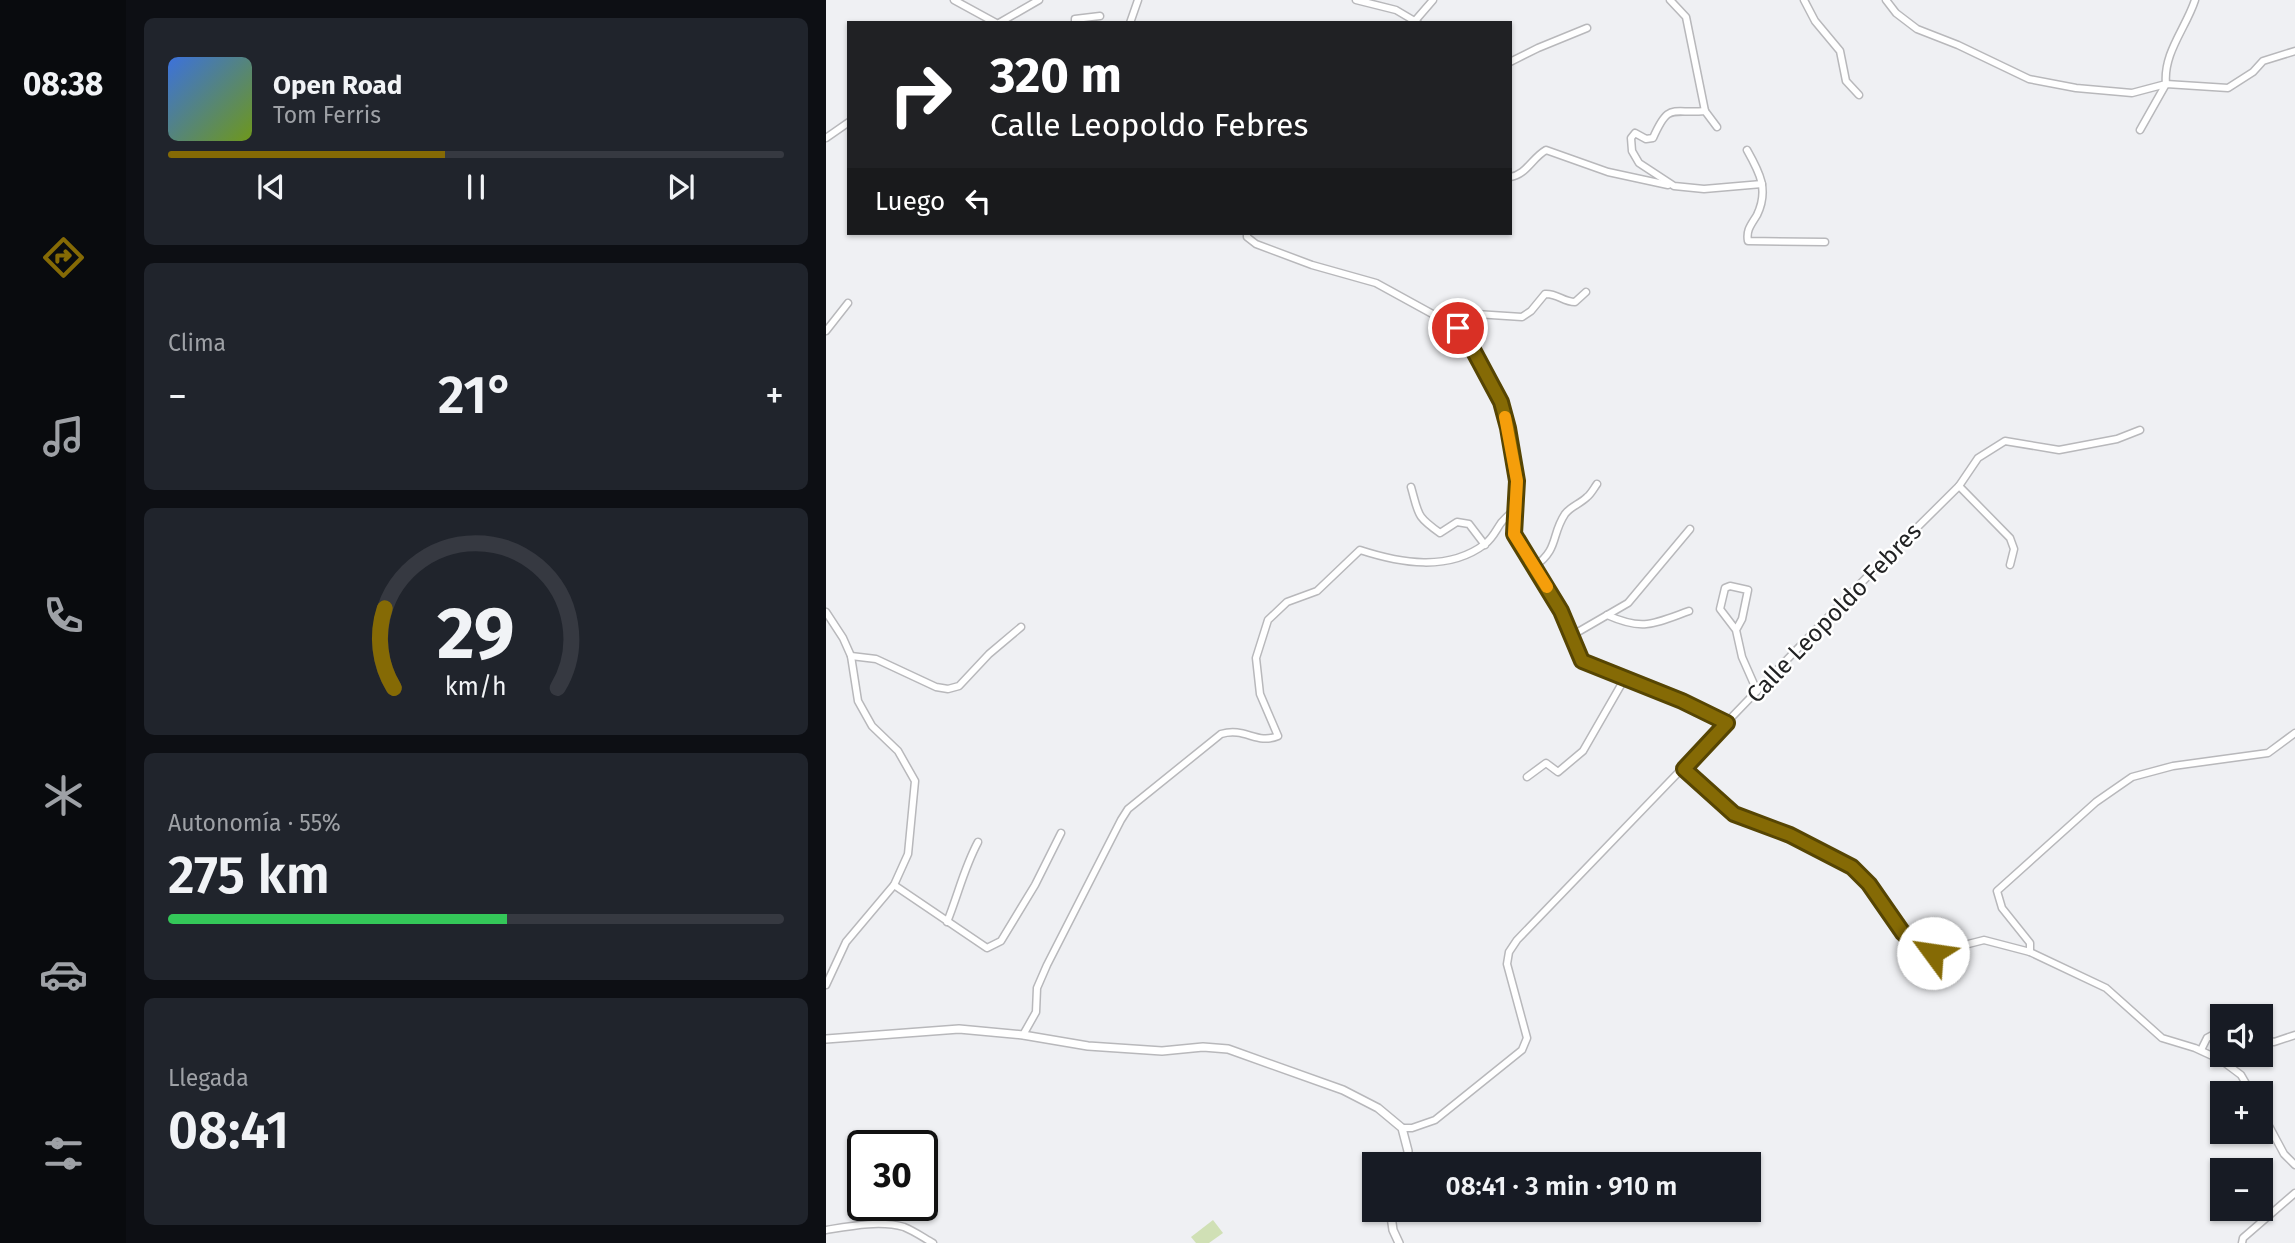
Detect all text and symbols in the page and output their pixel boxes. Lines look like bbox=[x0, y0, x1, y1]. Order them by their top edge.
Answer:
text: 320 m bbox=[990, 46, 1122, 105]
icon: right bbox=[875, 49, 966, 140]
text: 08:38 bbox=[23, 65, 103, 103]
text: Open Road bbox=[273, 70, 402, 101]
text: Tom Ferris bbox=[273, 101, 381, 129]
text: Calle Leopoldo Febres bbox=[990, 106, 1309, 144]
icon: previous bbox=[252, 168, 290, 206]
icon: pause bbox=[457, 168, 495, 206]
icon: next bbox=[662, 168, 700, 206]
icon: left bbox=[959, 182, 997, 220]
text: Luego bbox=[875, 186, 945, 217]
icon: directions bbox=[39, 233, 88, 282]
pin bbox=[1428, 298, 1488, 358]
icon: arrive bbox=[1439, 309, 1477, 347]
text: Clima bbox=[168, 329, 226, 357]
text: 21° bbox=[438, 364, 514, 427]
text: − bbox=[168, 373, 187, 419]
text: + bbox=[765, 373, 784, 419]
icon: music bbox=[39, 412, 88, 461]
street label: Calle Leopoldo Febres bbox=[1741, 517, 1927, 709]
text: 29 bbox=[437, 590, 515, 677]
icon: phone bbox=[39, 591, 88, 640]
text: km/h bbox=[445, 671, 507, 701]
icon: climate bbox=[39, 771, 88, 820]
text: Autonomía · 55% bbox=[168, 809, 341, 837]
text: 275 km bbox=[168, 844, 330, 907]
position arrow bbox=[1896, 916, 1970, 990]
icon: car bbox=[39, 950, 88, 999]
map controls bbox=[2210, 1004, 2273, 1221]
button: sound bbox=[2210, 1004, 2273, 1067]
text: Llegada bbox=[168, 1064, 249, 1092]
button: + bbox=[2210, 1081, 2273, 1144]
text: 08:41 bbox=[168, 1099, 289, 1162]
icon: filters bbox=[39, 1129, 88, 1178]
speed limit sign: 30 bbox=[847, 1130, 938, 1221]
button: − bbox=[2210, 1158, 2273, 1221]
text: 08:41 · 3 min · 910 m bbox=[1446, 1171, 1677, 1202]

